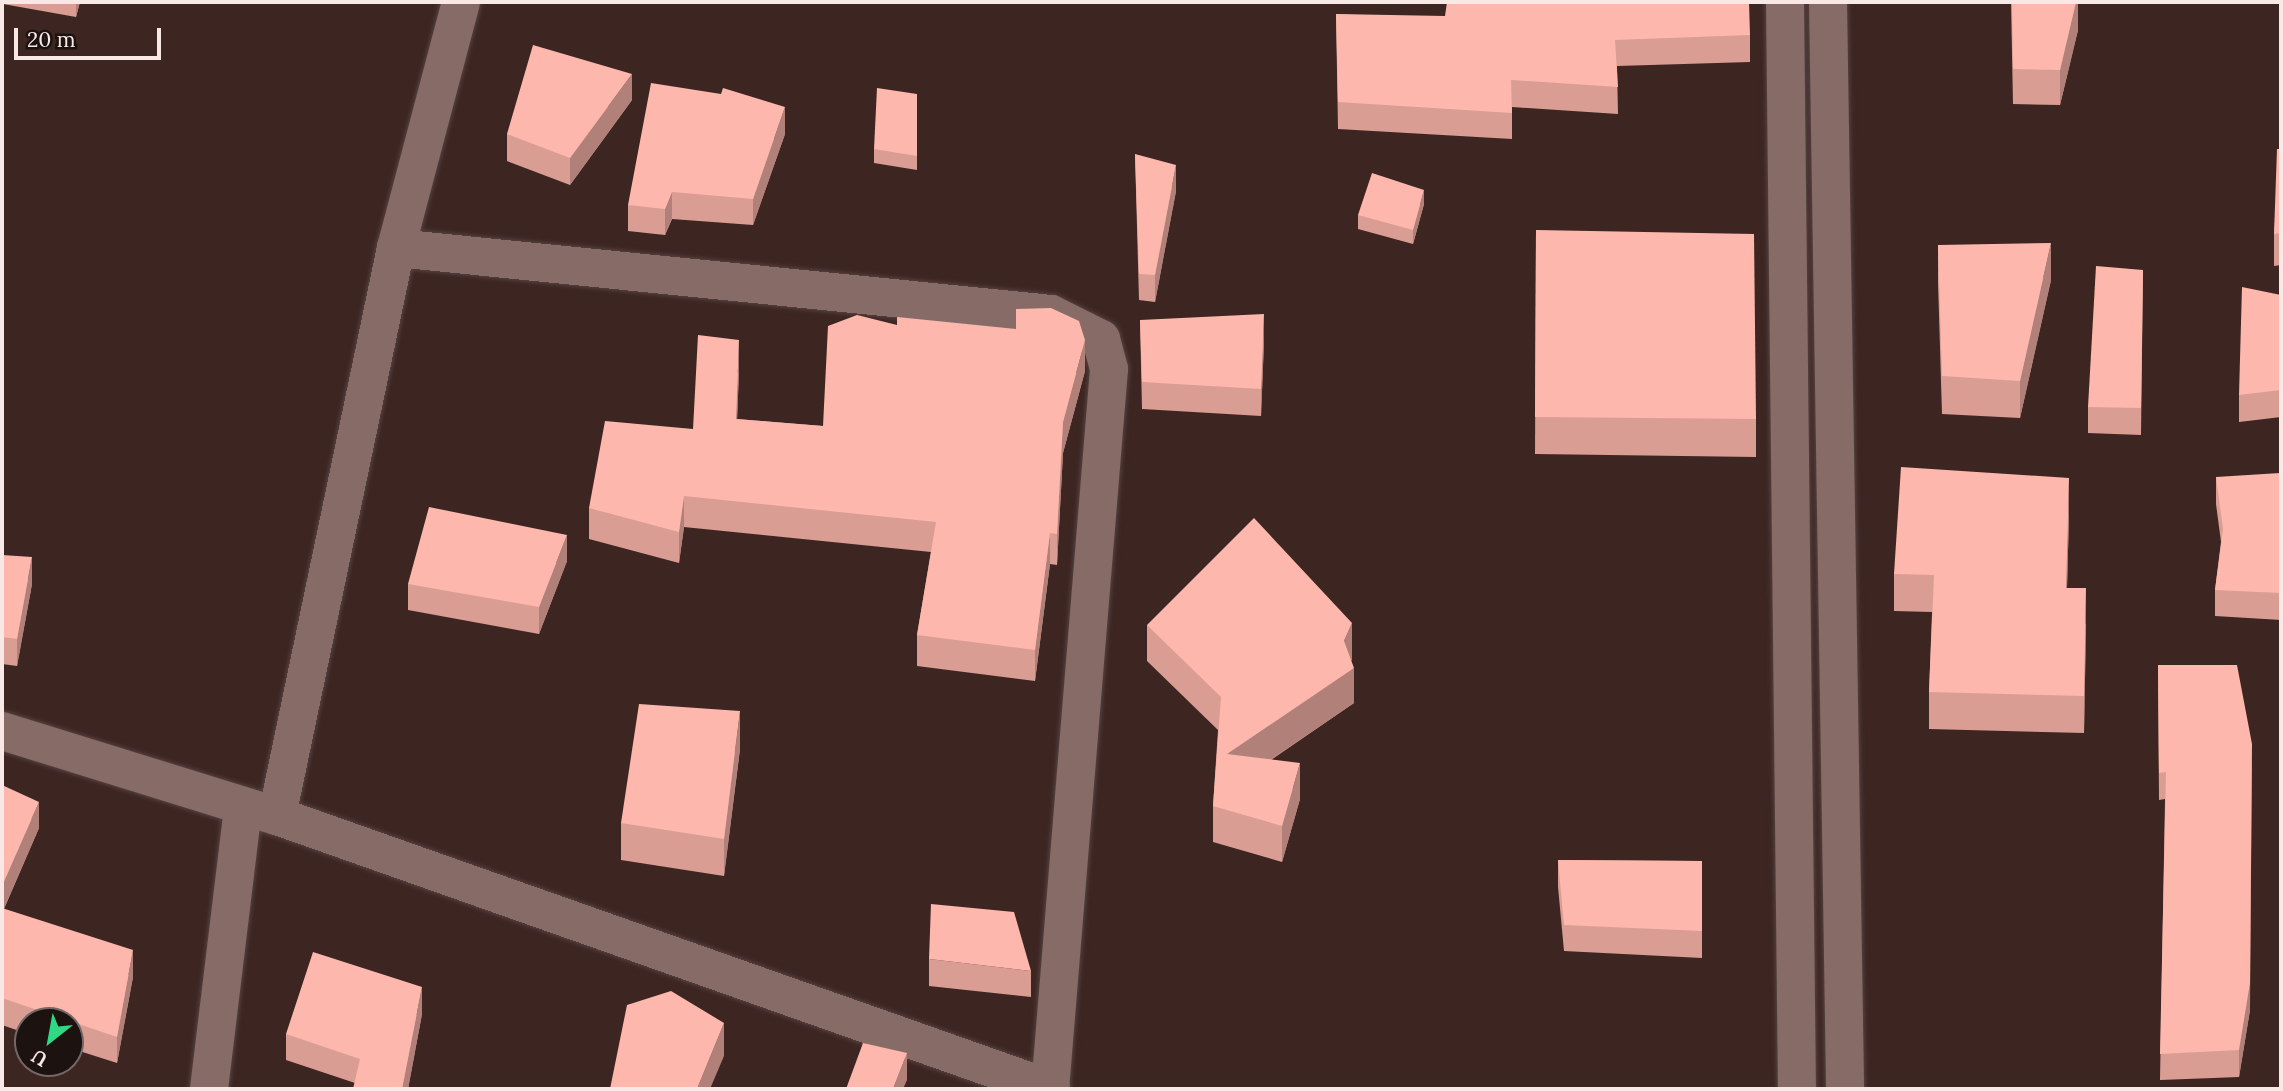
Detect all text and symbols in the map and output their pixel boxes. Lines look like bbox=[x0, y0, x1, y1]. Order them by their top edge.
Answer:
scale bar bbox=[18, 14, 164, 58]
text: 20 m bbox=[27, 26, 76, 53]
north arrow bbox=[14, 1007, 84, 1077]
text: U bbox=[27, 1044, 52, 1072]

